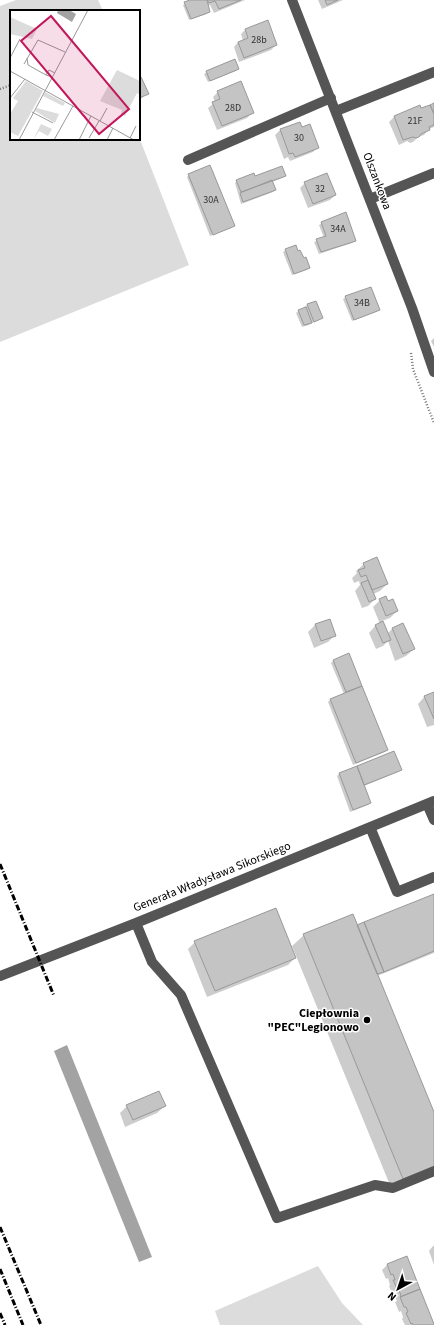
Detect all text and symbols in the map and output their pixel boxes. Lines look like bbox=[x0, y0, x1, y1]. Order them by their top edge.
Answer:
inset map bbox=[10, 10, 140, 140]
house number: 28b bbox=[251, 33, 267, 47]
house number: 28D bbox=[225, 101, 241, 115]
house number: 21F bbox=[408, 114, 422, 128]
house number: 30 bbox=[294, 131, 304, 145]
street label: Olszankowa bbox=[358, 150, 396, 212]
house number: 32 bbox=[315, 182, 325, 196]
house number: 30A bbox=[203, 193, 219, 207]
house number: 34A bbox=[330, 222, 346, 236]
house number: 34B bbox=[354, 296, 370, 310]
street label: Generała Władysława Sikorskiego bbox=[131, 838, 293, 916]
place label: Ciepłownia "PEC"Legionowo bbox=[268, 1005, 359, 1036]
marker: Ciepłownia "PEC"Legionowo bbox=[362, 1015, 372, 1025]
north arrow bbox=[378, 1269, 418, 1309]
text: N bbox=[384, 1288, 400, 1304]

